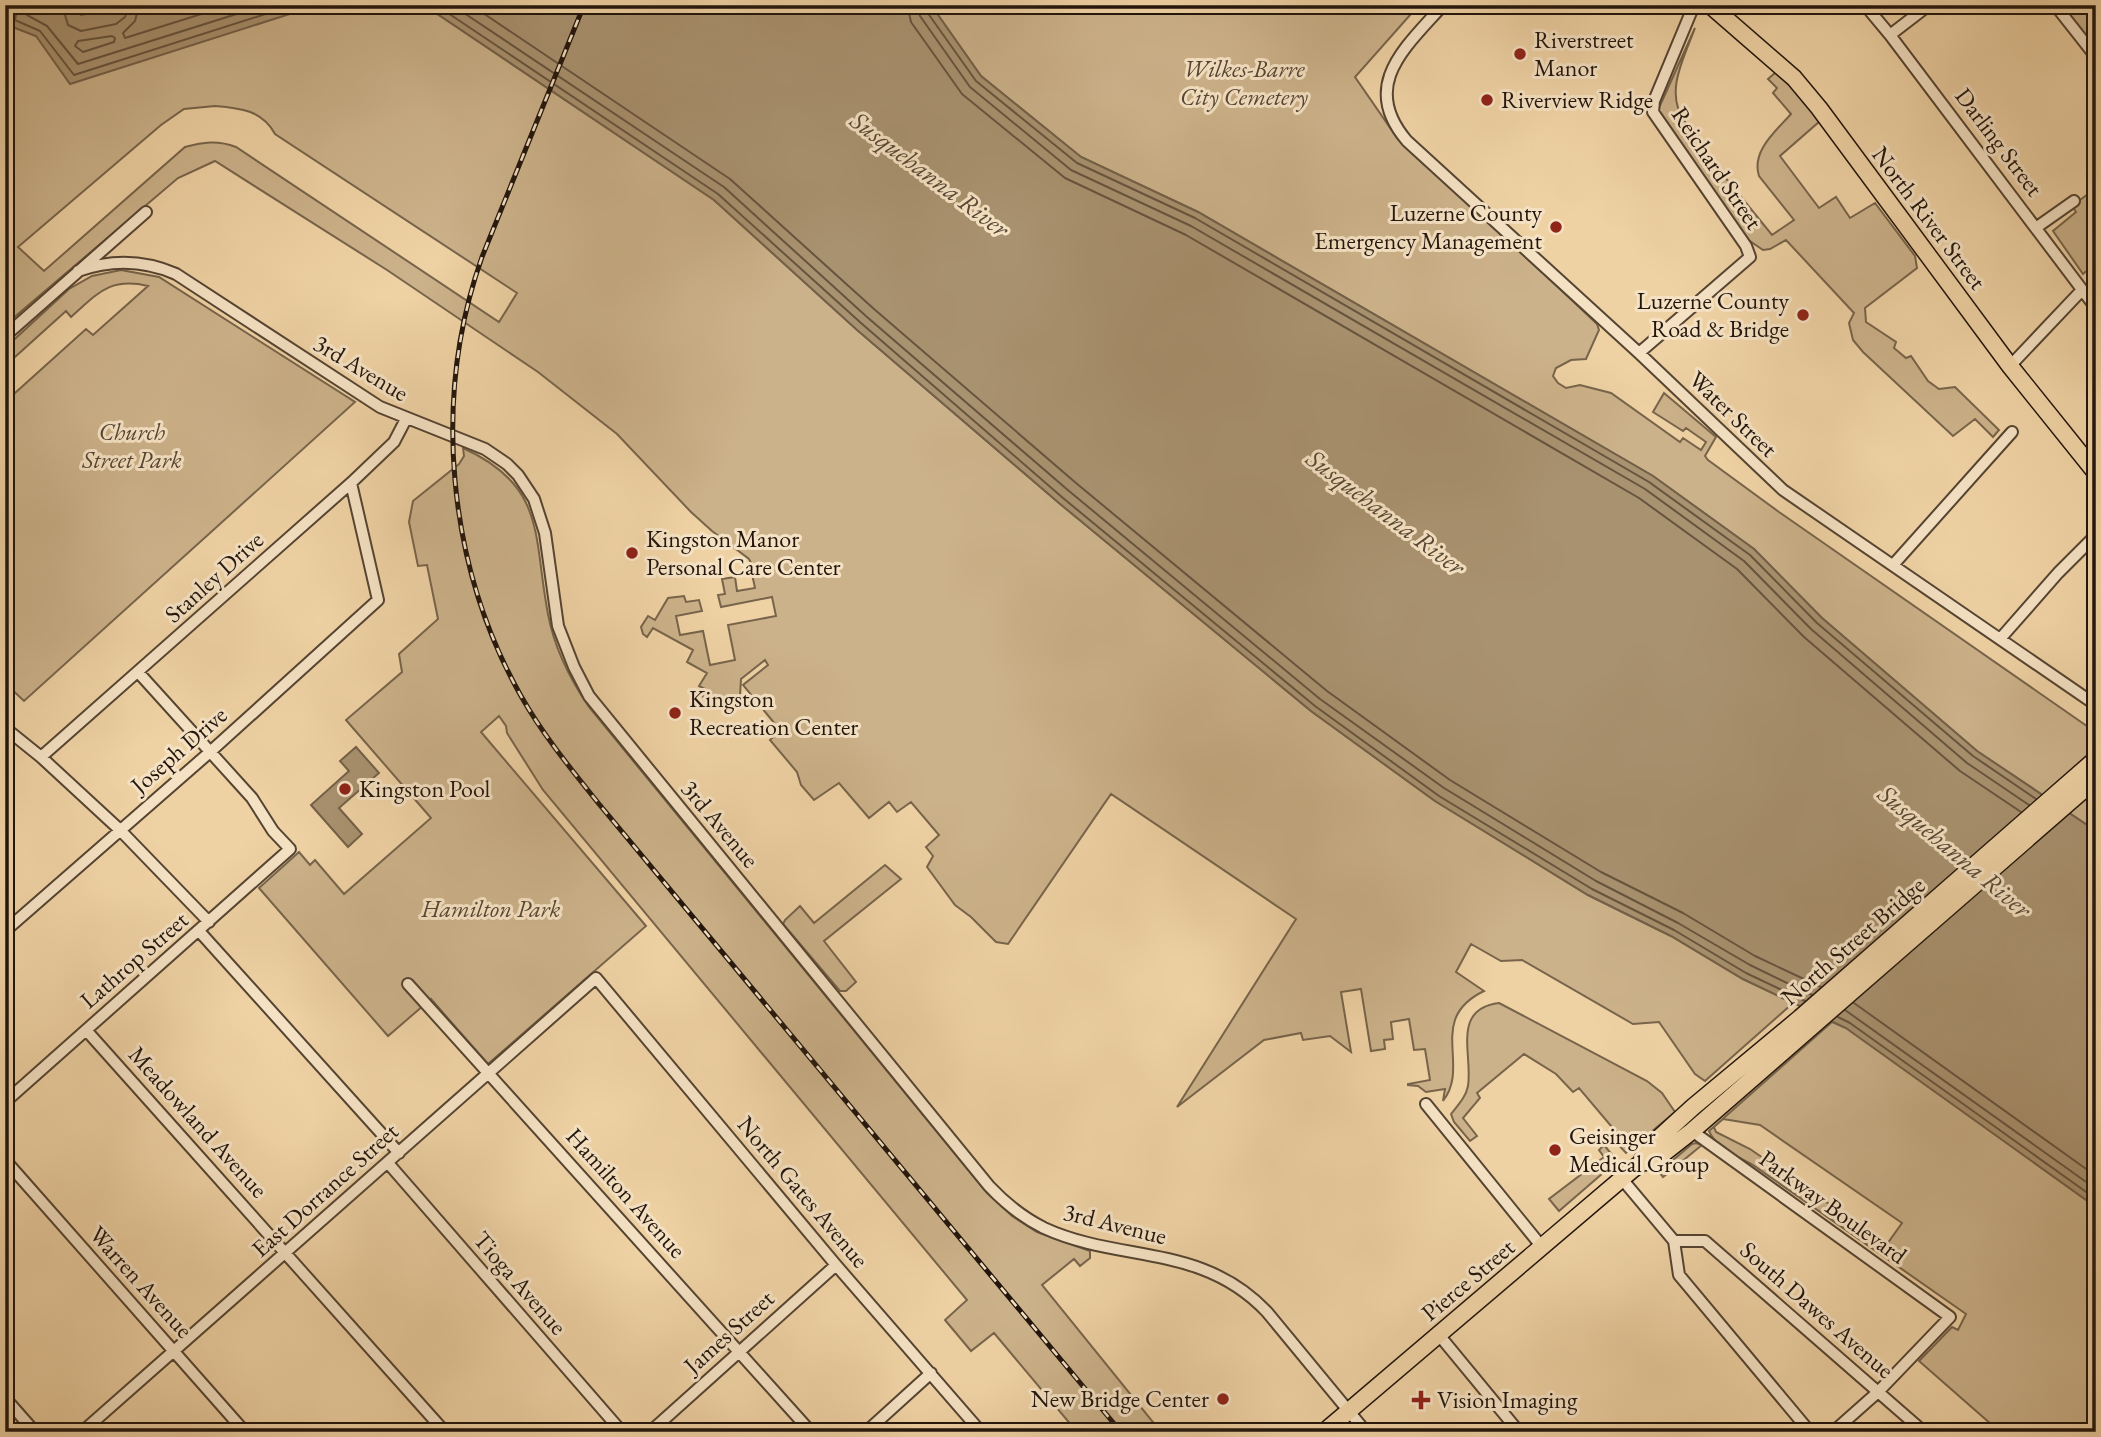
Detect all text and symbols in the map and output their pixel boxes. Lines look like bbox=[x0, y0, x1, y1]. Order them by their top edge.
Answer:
place label: Riverstreet Manor bbox=[1534, 24, 1634, 83]
marker: Riverstreet Manor bbox=[1512, 46, 1528, 62]
park label: Wilkes-Barre City Cemetery bbox=[1180, 53, 1308, 112]
street label: Darling Street bbox=[1949, 81, 2051, 202]
place label: Riverview Ridge bbox=[1501, 84, 1653, 115]
marker: Riverview Ridge bbox=[1479, 92, 1495, 108]
street label: Reichard Street bbox=[1665, 100, 1770, 236]
water label: Susquehanna River bbox=[842, 103, 1017, 246]
street label: North River Street bbox=[1865, 140, 1994, 296]
place label: Luzerne County Emergency Management bbox=[1314, 197, 1542, 256]
marker: Luzerne County Emergency Management bbox=[1548, 219, 1564, 235]
place label: Luzerne County Road & Bridge bbox=[1637, 285, 1789, 344]
marker: Luzerne County Road & Bridge bbox=[1795, 307, 1811, 323]
street label: 3rd Avenue bbox=[308, 327, 414, 408]
street label: Water Street bbox=[1682, 364, 1785, 464]
park label: Church Street Park bbox=[81, 416, 182, 475]
water label: Susquehanna River bbox=[1298, 441, 1473, 584]
place label: Kingston Manor Personal Care Center bbox=[646, 523, 841, 582]
street label: Stanley Drive bbox=[158, 524, 270, 629]
marker: Kingston Manor Personal Care Center bbox=[624, 545, 640, 561]
place label: Kingston Recreation Center bbox=[689, 683, 858, 742]
street label: Joseph Drive bbox=[123, 699, 233, 801]
marker: Kingston Recreation Center bbox=[667, 705, 683, 721]
place label: Kingston Pool bbox=[359, 773, 490, 804]
street label: 3rd Avenue bbox=[675, 773, 766, 874]
water label: Susquehanna River bbox=[1870, 776, 2040, 927]
marker: Kingston Pool bbox=[337, 781, 353, 797]
street label: North Street Bridge bbox=[1774, 870, 1931, 1012]
park label: Hamilton Park bbox=[421, 893, 561, 924]
street label: Lathrop Street bbox=[73, 904, 195, 1015]
street label: Meadowland Avenue bbox=[122, 1039, 275, 1204]
street label: North Gates Avenue bbox=[731, 1109, 876, 1274]
street label: East Dorrance Street bbox=[245, 1115, 405, 1264]
place label: Geisinger Medical Group bbox=[1569, 1120, 1709, 1179]
street label: Hamilton Avenue bbox=[560, 1121, 693, 1264]
marker: Geisinger Medical Group bbox=[1547, 1142, 1563, 1158]
street label: Parkway Boulevard bbox=[1753, 1143, 1914, 1271]
street label: 3rd Avenue bbox=[1060, 1196, 1170, 1251]
street label: Warren Avenue bbox=[83, 1219, 200, 1344]
street label: Tioga Avenue bbox=[467, 1224, 574, 1341]
street label: Pierce Street bbox=[1415, 1231, 1521, 1328]
street label: South Dawes Avenue bbox=[1734, 1234, 1901, 1385]
street label: James Street bbox=[676, 1283, 781, 1382]
place label: New Bridge Center bbox=[1031, 1383, 1209, 1414]
place label: Vision Imaging bbox=[1437, 1384, 1578, 1415]
marker: Vision Imaging bbox=[1411, 1390, 1431, 1410]
marker: New Bridge Center bbox=[1215, 1391, 1231, 1407]

